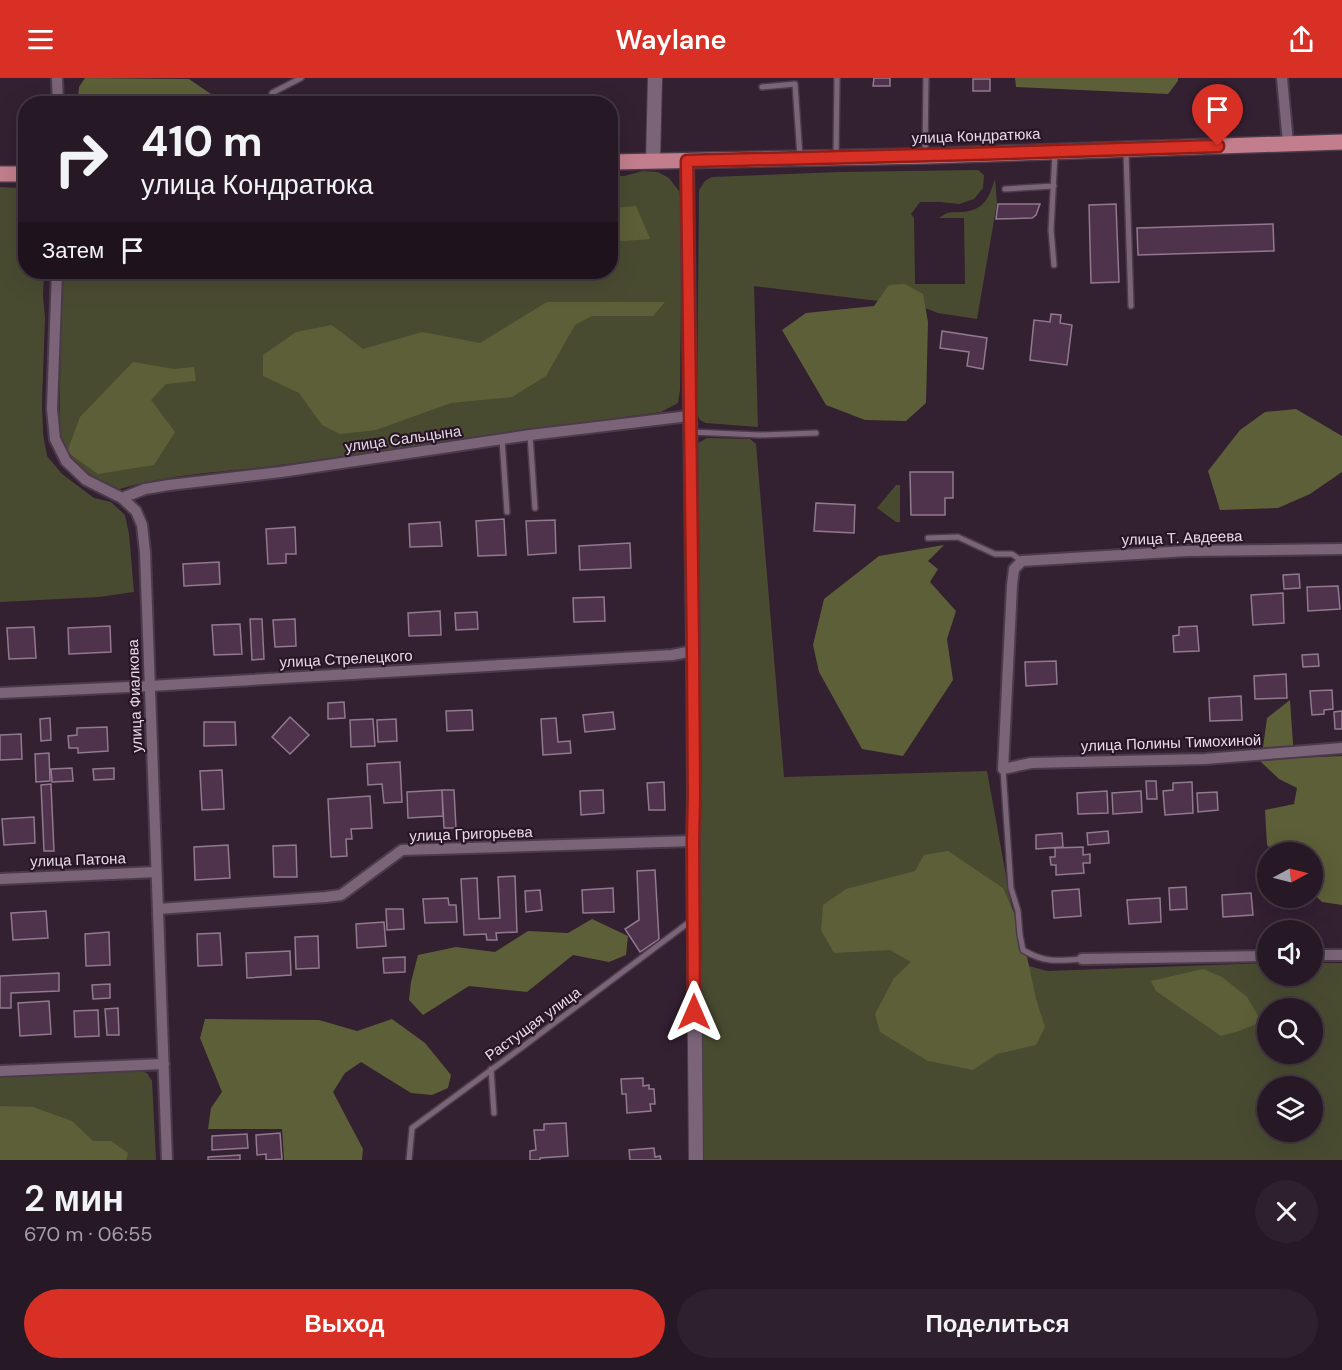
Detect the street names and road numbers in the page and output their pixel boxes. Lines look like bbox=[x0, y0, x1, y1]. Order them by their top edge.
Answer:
street label: улица Кондратюка bbox=[911, 124, 1041, 148]
street label: улица Сальцына bbox=[344, 421, 463, 457]
street label: улица Т. Авдеева bbox=[1121, 526, 1243, 550]
street label: улица Фиалкова bbox=[123, 638, 147, 753]
street label: улица Стрелецкого bbox=[279, 646, 413, 672]
street label: улица Полины Тимохиной bbox=[1080, 730, 1262, 756]
street label: улица Григорьева bbox=[409, 822, 534, 846]
street label: улица Патона bbox=[30, 848, 127, 872]
street label: Растущая улица bbox=[481, 982, 585, 1066]

